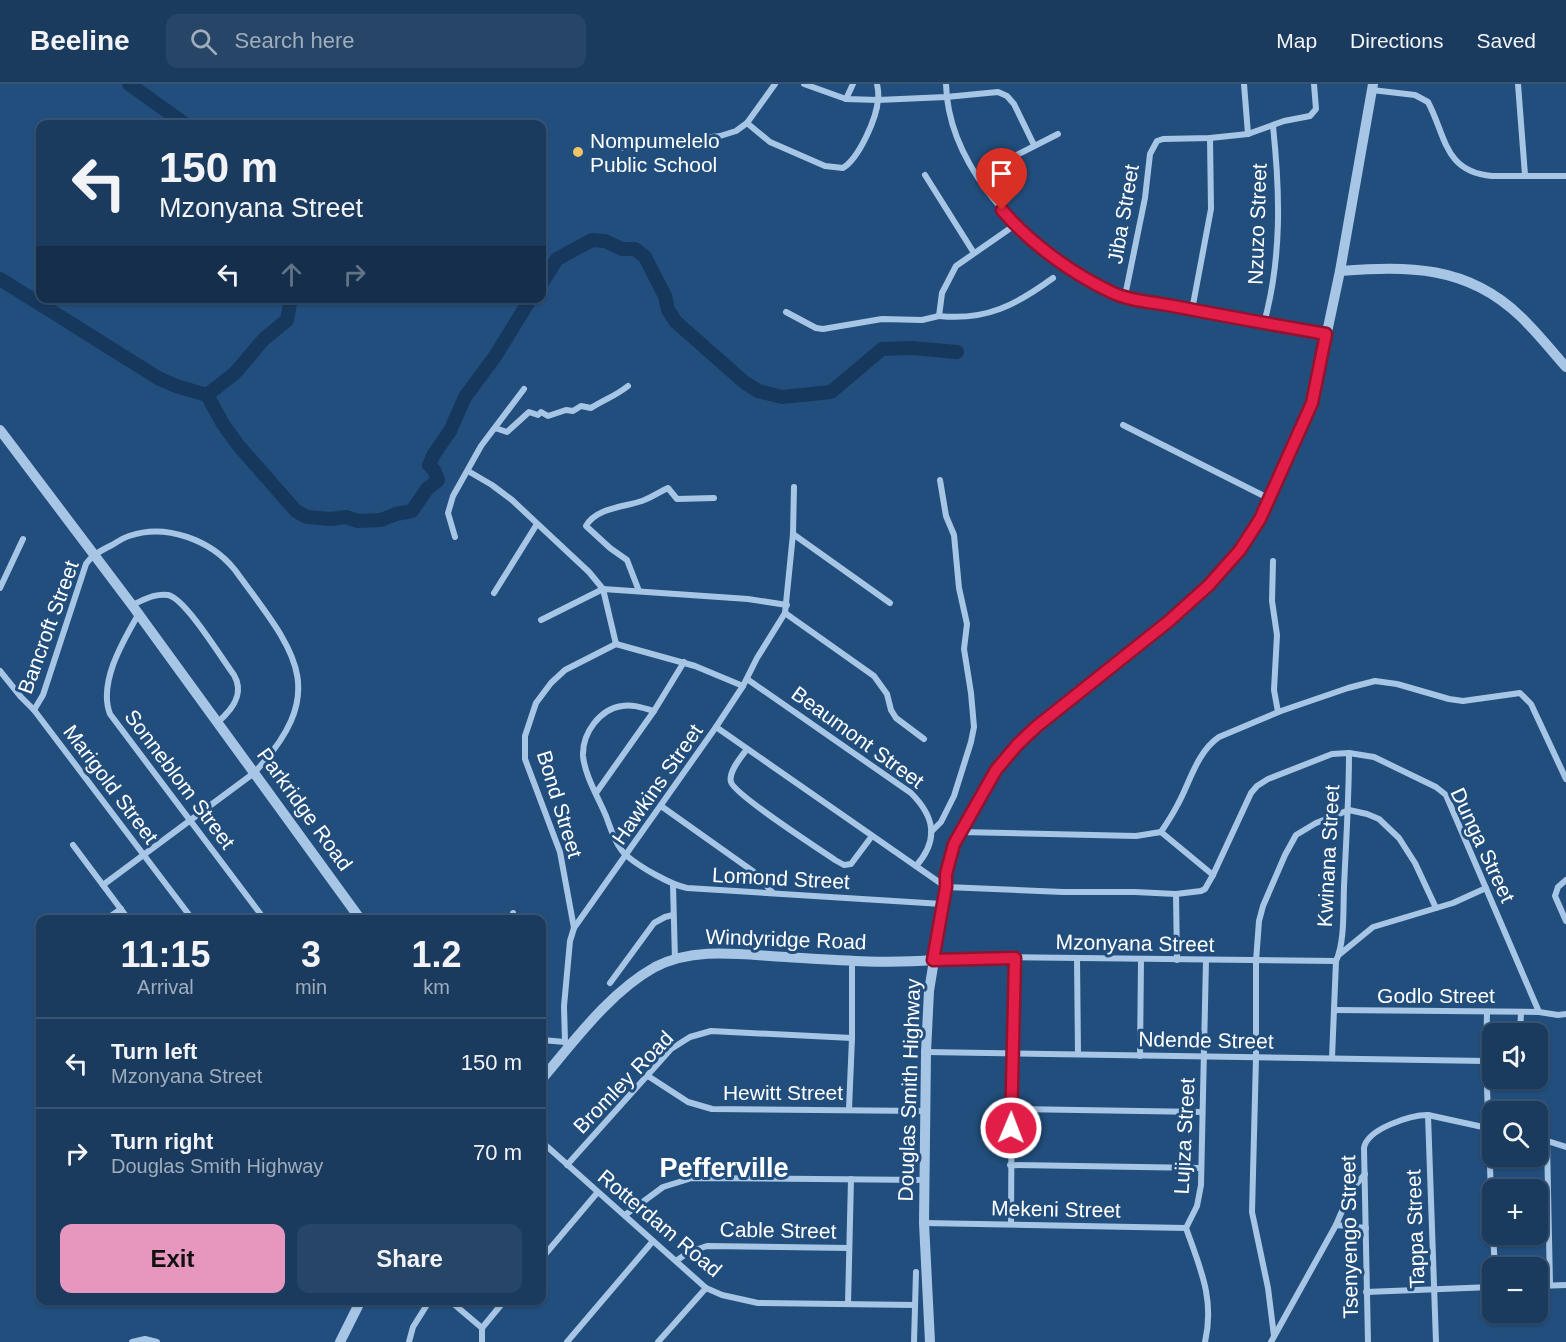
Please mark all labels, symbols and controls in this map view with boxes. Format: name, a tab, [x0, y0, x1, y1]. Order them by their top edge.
search box	[166, 14, 586, 68]
text: Beeline	[30, 25, 130, 56]
icon: search	[187, 25, 220, 58]
text: Search here	[235, 28, 354, 53]
text: Map	[1276, 29, 1317, 52]
text: Directions	[1350, 29, 1443, 52]
text: Saved	[1476, 29, 1536, 52]
place label: Nompumelelo Public School	[590, 129, 720, 176]
icon: left	[60, 144, 138, 222]
text: 150 m	[159, 144, 278, 191]
marker: Nompumelelo Public School	[571, 145, 585, 159]
pin	[976, 148, 1027, 210]
icon: arrive	[985, 157, 1018, 190]
street label: Jiba Street	[1103, 162, 1143, 265]
street label: Nzuzo Street	[1243, 163, 1271, 285]
text: Mzonyana Street	[159, 193, 363, 223]
icon: left	[212, 258, 245, 291]
icon: ahead	[275, 258, 308, 291]
icon: right	[338, 258, 371, 291]
street label: Bancroft Street	[13, 557, 83, 697]
street label: Beaumont Street	[787, 681, 929, 793]
street label: Sonneblom Street	[120, 705, 240, 853]
street label: Hawkins Street	[607, 719, 707, 848]
street label: Marigold Street	[59, 720, 163, 848]
street label: Parkridge Road	[253, 743, 357, 875]
street label: Bond Street	[533, 748, 587, 861]
street label: Kwinana Street	[1313, 784, 1343, 928]
street label: Dunga Street	[1446, 784, 1520, 906]
street label: Lomond Street	[712, 863, 851, 893]
street label: Windyridge Road	[705, 925, 867, 953]
street label: Mzonyana Street	[1055, 930, 1215, 956]
text: 11:15	[120, 934, 211, 975]
text: 3	[301, 934, 321, 975]
text: 1.2	[412, 934, 462, 975]
text: Arrival	[137, 976, 194, 998]
text: min	[295, 976, 327, 998]
text: km	[423, 976, 450, 998]
street label: Douglas Smith Highway	[894, 978, 924, 1202]
street label: Godlo Street	[1377, 984, 1495, 1007]
map controls	[1482, 1023, 1548, 1323]
button: sound	[1482, 1023, 1548, 1089]
street label: Bromley Road	[569, 1026, 677, 1138]
street label: Ndende Street	[1138, 1027, 1274, 1053]
text: Turn left	[111, 1039, 197, 1064]
icon: left	[60, 1047, 93, 1080]
text: 150 m	[461, 1050, 522, 1075]
text: Mzonyana Street	[111, 1065, 262, 1087]
street label: Lujiza Street	[1169, 1077, 1199, 1195]
street label: Hewitt Street	[723, 1081, 843, 1104]
position arrow	[979, 1096, 1043, 1160]
button: search	[1482, 1101, 1548, 1167]
text: Turn right	[111, 1129, 213, 1154]
icon: right	[60, 1137, 93, 1170]
text: 70 m	[473, 1140, 522, 1165]
district label: Pefferville	[659, 1153, 789, 1183]
text: Douglas Smith Highway	[111, 1155, 323, 1177]
street label: Tsenyengo Street	[1336, 1155, 1362, 1319]
street label: Rotterdam Road	[594, 1165, 726, 1281]
street label: Tappa Street	[1401, 1169, 1429, 1289]
button: +	[1482, 1179, 1548, 1245]
street label: Mekeni Street	[991, 1196, 1121, 1222]
street label: Cable Street	[719, 1217, 837, 1243]
button: Exit	[60, 1224, 285, 1293]
button: Share	[297, 1224, 522, 1293]
button: −	[1482, 1257, 1548, 1323]

